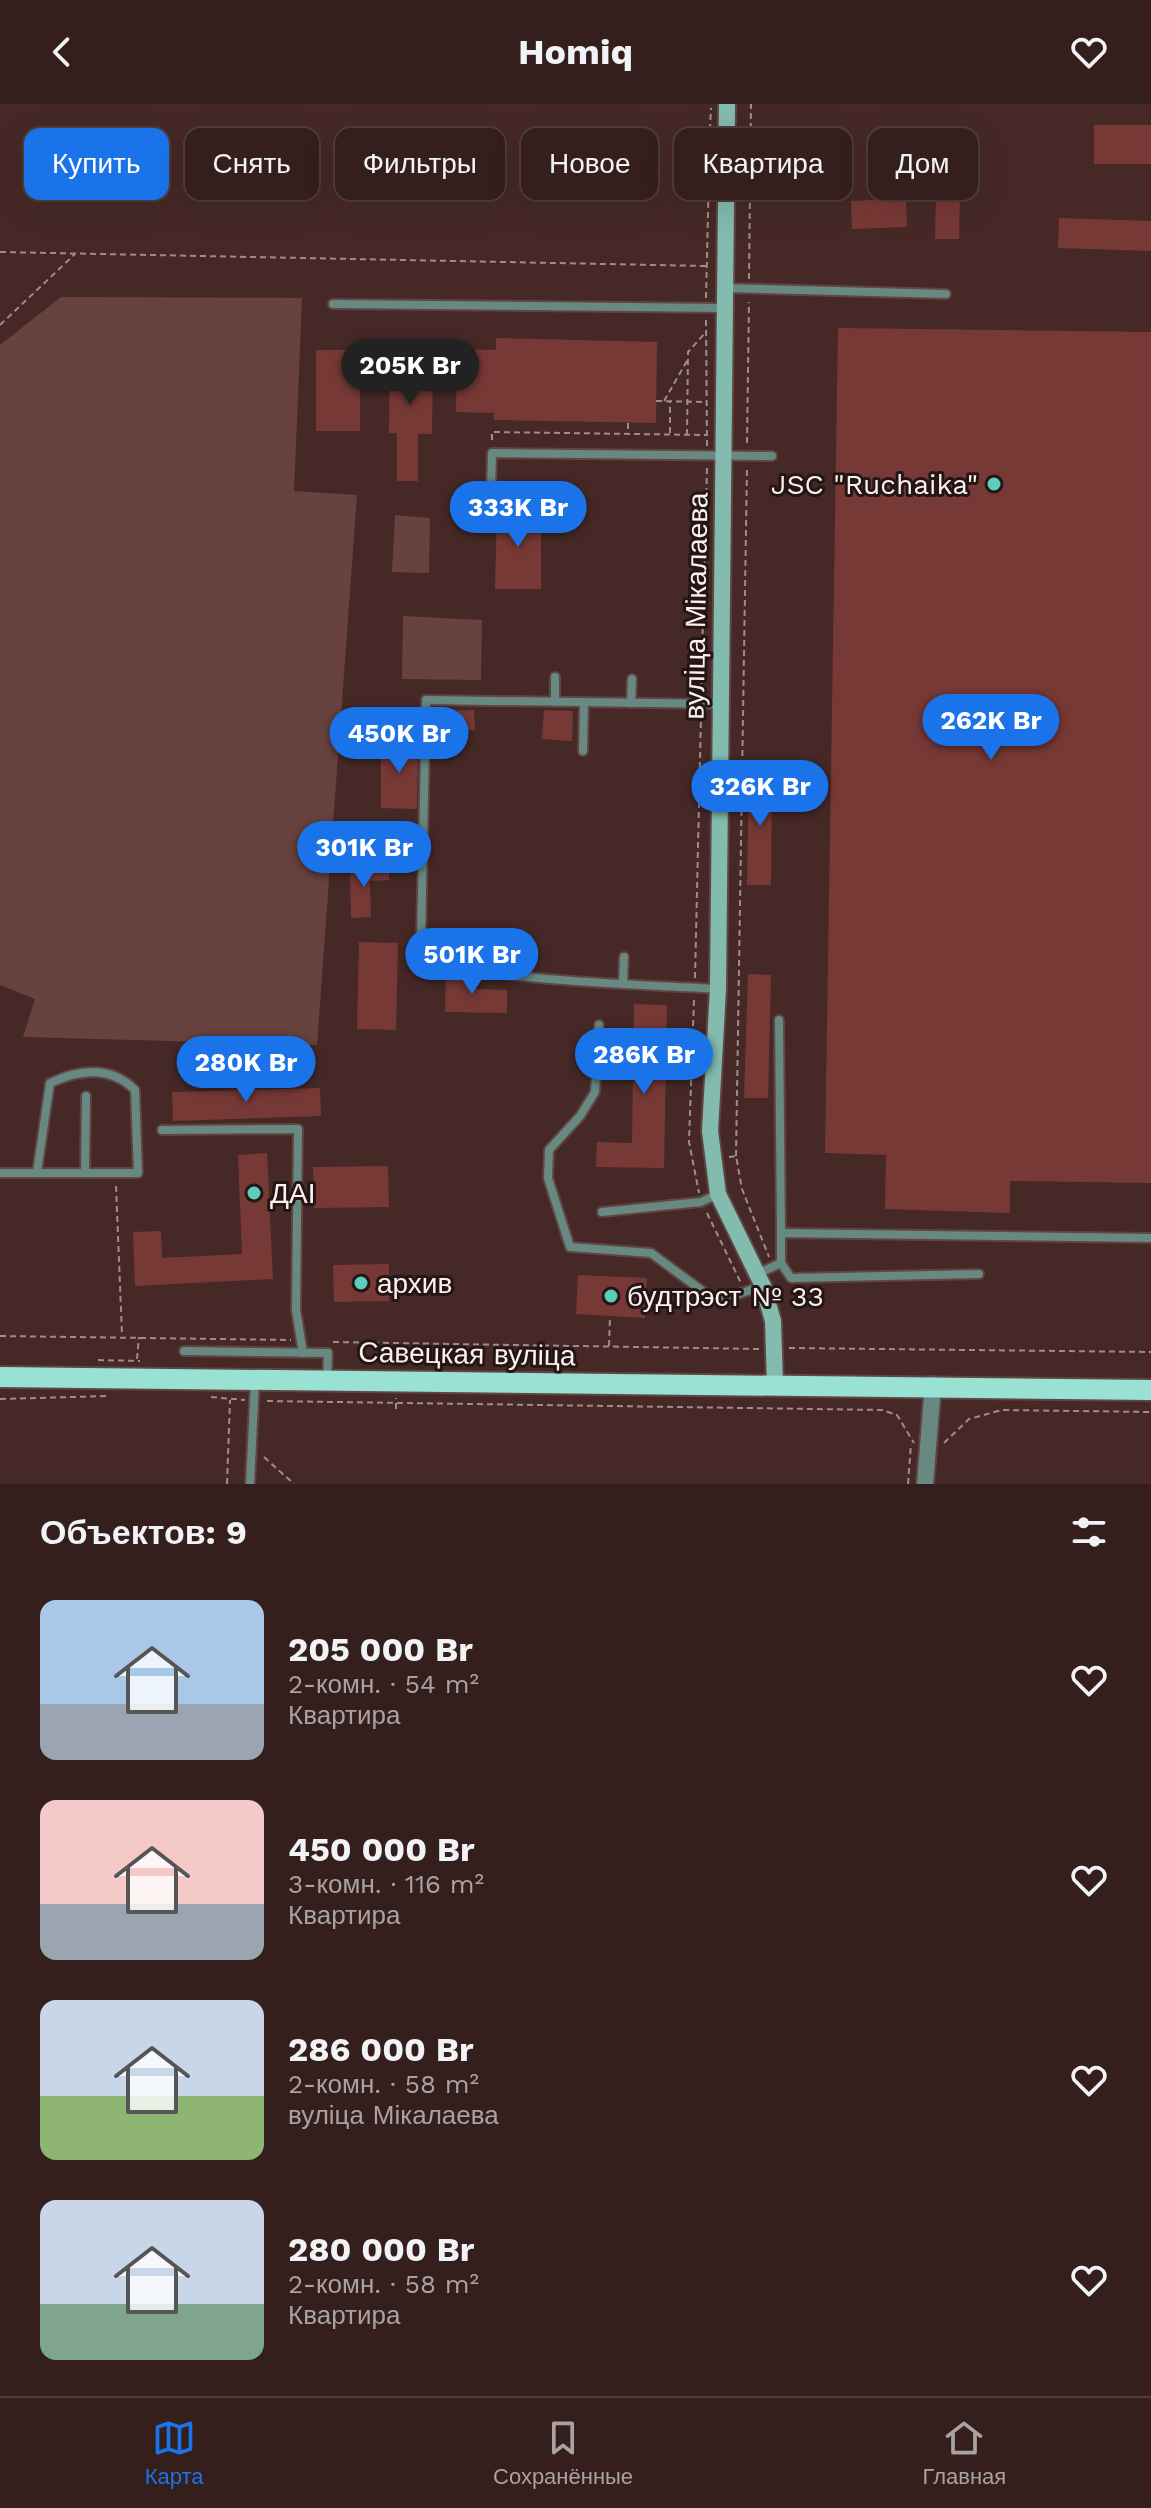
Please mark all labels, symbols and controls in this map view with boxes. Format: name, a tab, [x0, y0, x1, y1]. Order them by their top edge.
icon: back	[40, 30, 84, 74]
icon: heart	[1067, 30, 1111, 74]
text: Homiq	[518, 31, 633, 73]
chip: Купить	[24, 128, 169, 200]
chip: Снять	[185, 128, 319, 200]
chip: Фильтры	[335, 128, 505, 200]
chip: Новое	[521, 128, 658, 200]
chip: Квартира	[674, 128, 852, 200]
chip: Дом	[868, 128, 978, 200]
pin: 205K Br	[336, 339, 484, 407]
text: 205K Br	[359, 350, 461, 380]
place label: JSC "Ruchaika"	[771, 468, 978, 501]
marker: JSC "Ruchaika"	[985, 475, 1003, 493]
pin: 333K Br	[444, 481, 592, 549]
text: 333K Br	[468, 492, 568, 522]
street label: вуліца Мікалаева	[678, 492, 714, 720]
pin: 262K Br	[917, 694, 1065, 762]
text: 262K Br	[940, 705, 1042, 735]
pin: 450K Br	[325, 707, 473, 775]
text: 450K Br	[348, 718, 450, 748]
pin: 326K Br	[686, 760, 834, 828]
text: 326K Br	[709, 771, 811, 801]
pin: 301K Br	[290, 821, 438, 889]
text: 301K Br	[315, 832, 413, 862]
pin: 501K Br	[398, 928, 546, 996]
text: 501K Br	[423, 939, 521, 969]
pin: 286K Br	[570, 1028, 718, 1096]
pin: 280K Br	[172, 1036, 320, 1104]
text: 286K Br	[593, 1039, 695, 1069]
text: 280K Br	[195, 1047, 297, 1077]
place label: ДАІ	[270, 1177, 315, 1210]
marker: ДАІ	[245, 1184, 263, 1202]
place label: архив	[377, 1267, 452, 1300]
marker: архив	[352, 1274, 370, 1292]
place label: будтрэст № 33	[627, 1280, 824, 1313]
marker: будтрэст № 33	[602, 1287, 620, 1305]
street label: Савецкая вуліца	[358, 1336, 576, 1372]
icon: filters	[1067, 1510, 1111, 1554]
text: Объектов: 9	[40, 1512, 247, 1552]
text: 205 000 Br	[288, 1629, 473, 1669]
icon: home	[104, 1632, 200, 1728]
icon: heart	[1067, 1658, 1111, 1702]
text: 2-комн. · 54 m²	[288, 1669, 479, 1699]
text: Квартира	[288, 1700, 400, 1730]
text: 450 000 Br	[288, 1829, 475, 1869]
icon: home	[104, 1832, 200, 1928]
icon: heart	[1067, 1858, 1111, 1902]
text: 3-комн. · 116 m²	[288, 1869, 484, 1899]
text: Квартира	[288, 1900, 400, 1930]
text: 286 000 Br	[288, 2029, 474, 2069]
icon: home	[104, 2032, 200, 2128]
icon: heart	[1067, 2058, 1111, 2102]
text: 2-комн. · 58 m²	[288, 2069, 479, 2099]
text: вуліца Мікалаева	[288, 2100, 499, 2130]
text: 280 000 Br	[288, 2229, 475, 2269]
icon: home	[104, 2232, 200, 2328]
icon: heart	[1067, 2258, 1111, 2302]
text: 2-комн. · 58 m²	[288, 2269, 479, 2299]
text: Квартира	[288, 2300, 400, 2330]
tab: Карта	[145, 2416, 204, 2490]
tab: Сохранённые	[493, 2416, 633, 2490]
tab: Главная	[923, 2416, 1006, 2490]

